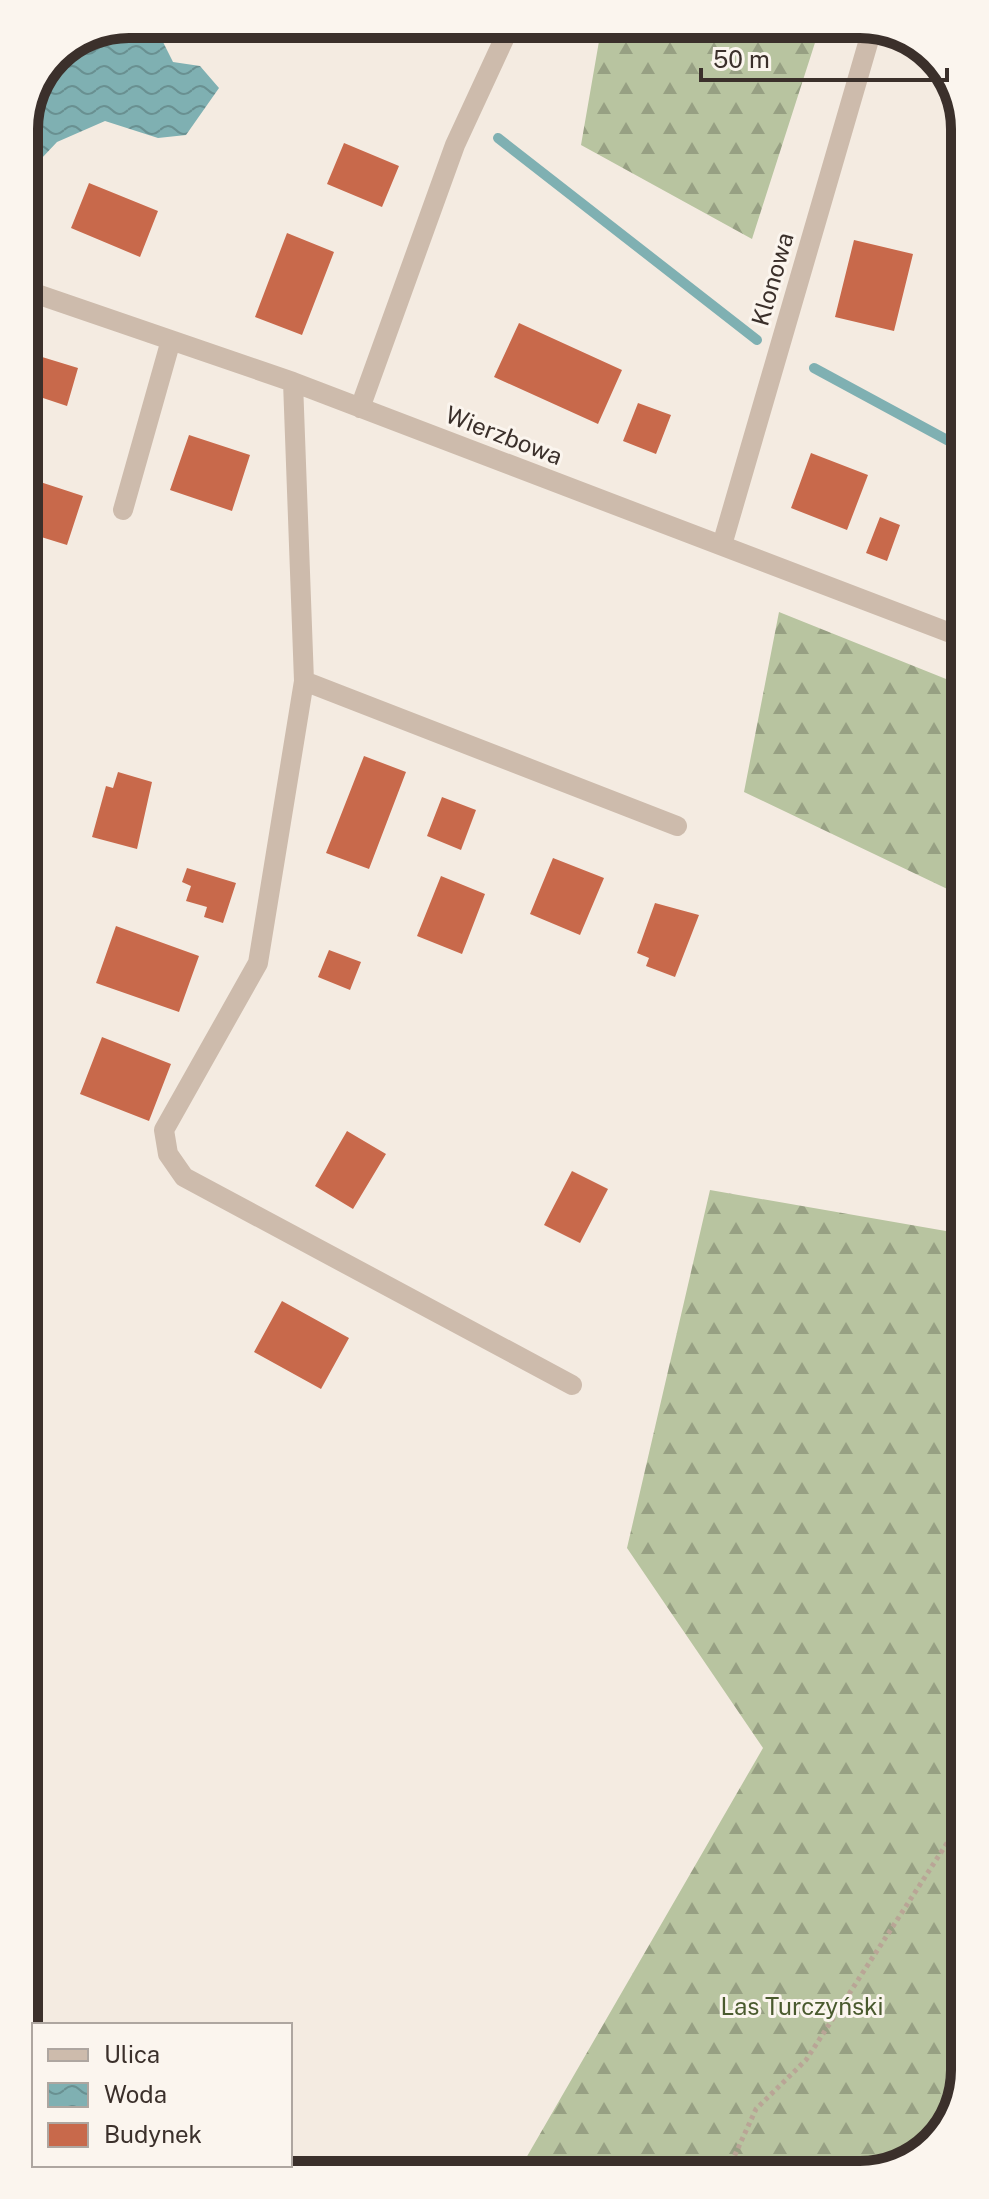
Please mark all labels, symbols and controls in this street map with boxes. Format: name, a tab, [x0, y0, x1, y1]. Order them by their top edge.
scale bar	[701, 32, 947, 82]
text: 50 m	[713, 45, 770, 73]
street label: Klonowa	[745, 229, 799, 329]
street label: Wierzbowa	[442, 400, 566, 470]
park label: Las Turczyński	[721, 1992, 883, 2020]
legend	[32, 2023, 292, 2167]
text: Ulica	[104, 2040, 160, 2068]
text: Woda	[104, 2080, 167, 2108]
text: Budynek	[104, 2120, 202, 2148]

